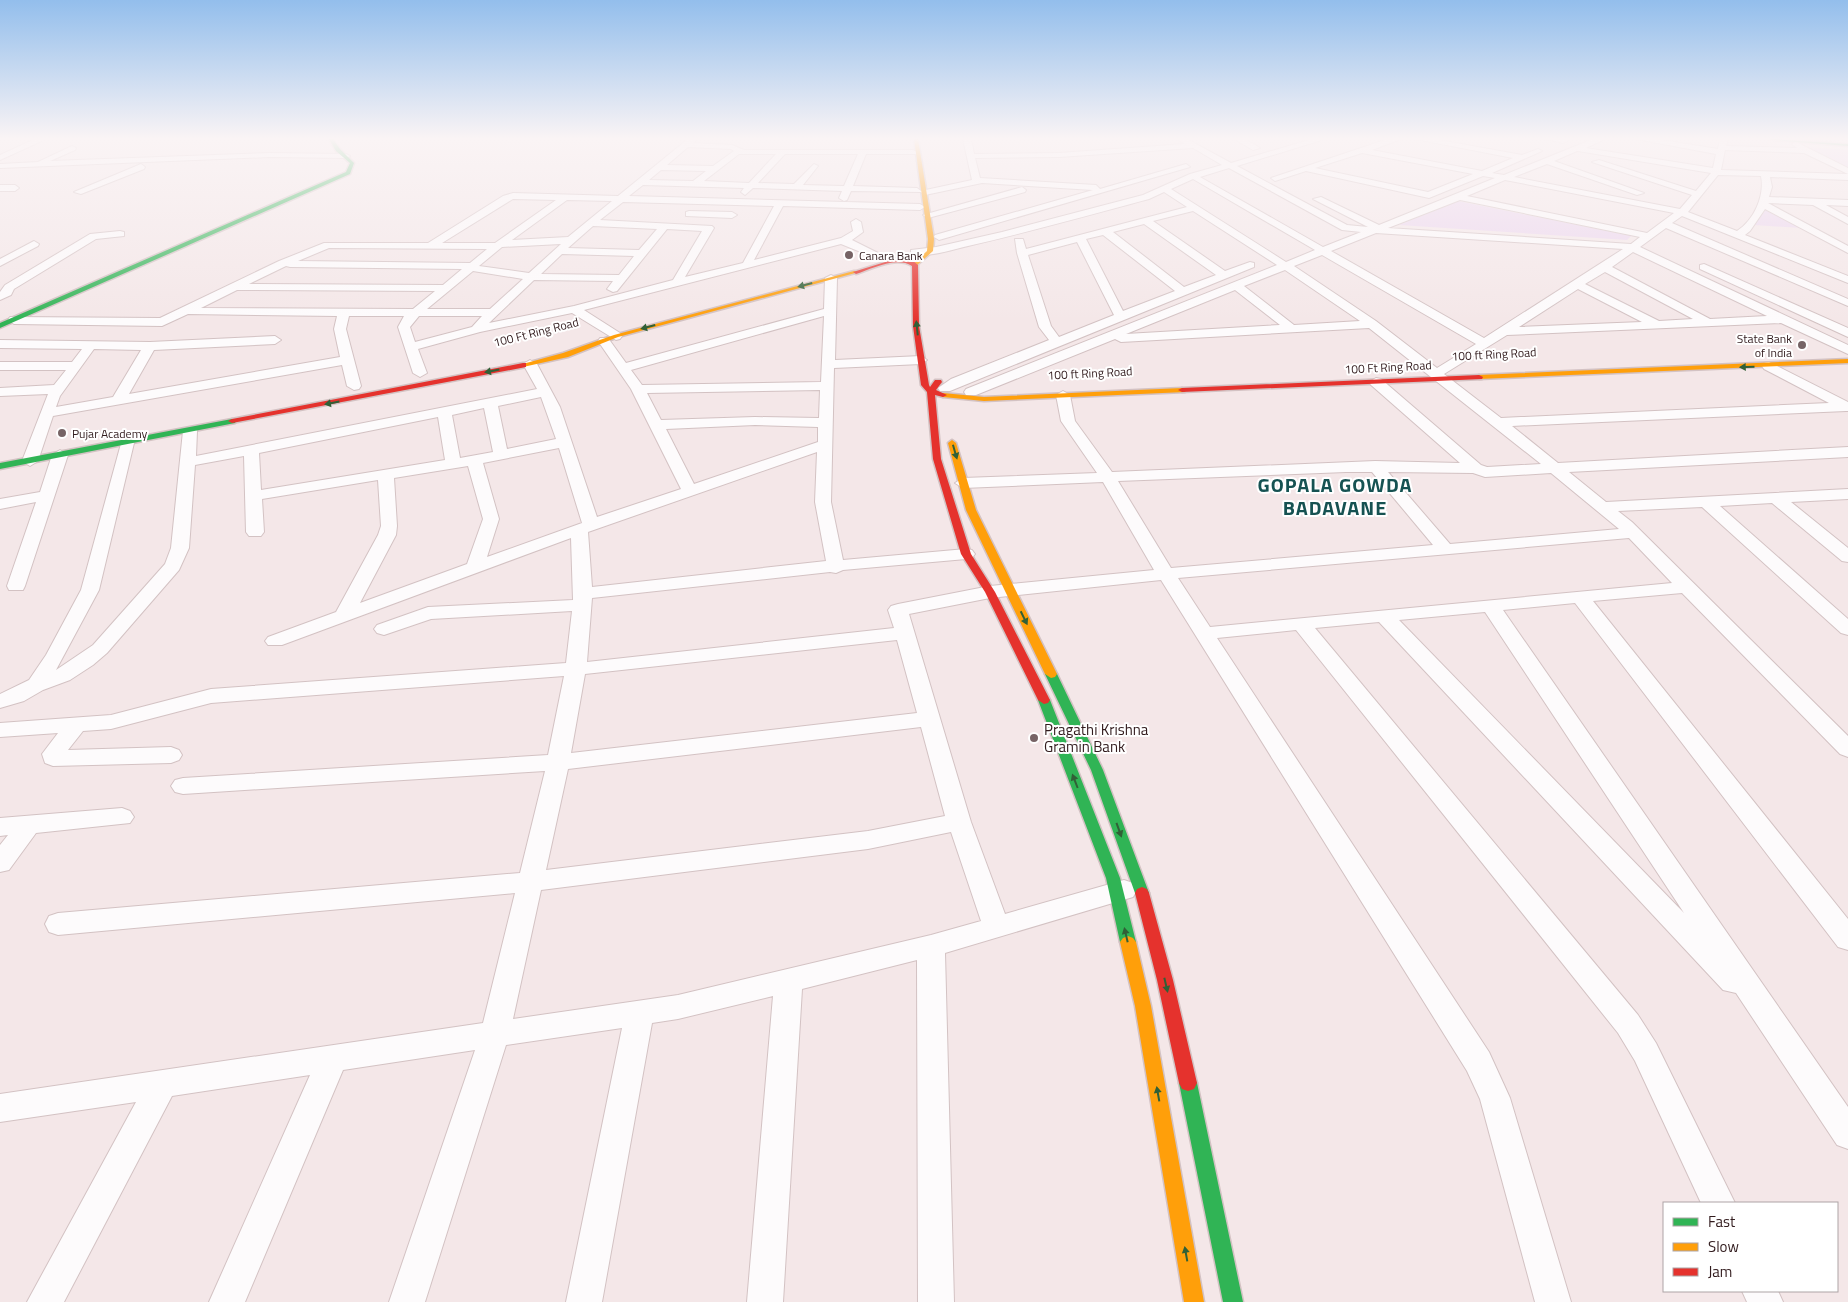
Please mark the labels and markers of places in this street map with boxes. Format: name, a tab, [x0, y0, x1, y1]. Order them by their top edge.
place label: Canara Bank	[859, 246, 923, 265]
marker: Canara Bank	[843, 249, 855, 261]
place label: State Bank of India	[1737, 329, 1792, 362]
marker: State Bank of India	[1796, 339, 1808, 351]
place label: Pujar Academy	[72, 424, 148, 443]
marker: Pujar Academy	[56, 427, 68, 439]
place label: Pragathi Krishna Gramin Bank	[1044, 718, 1149, 758]
marker: Pragathi Krishna Gramin Bank	[1028, 732, 1040, 744]

